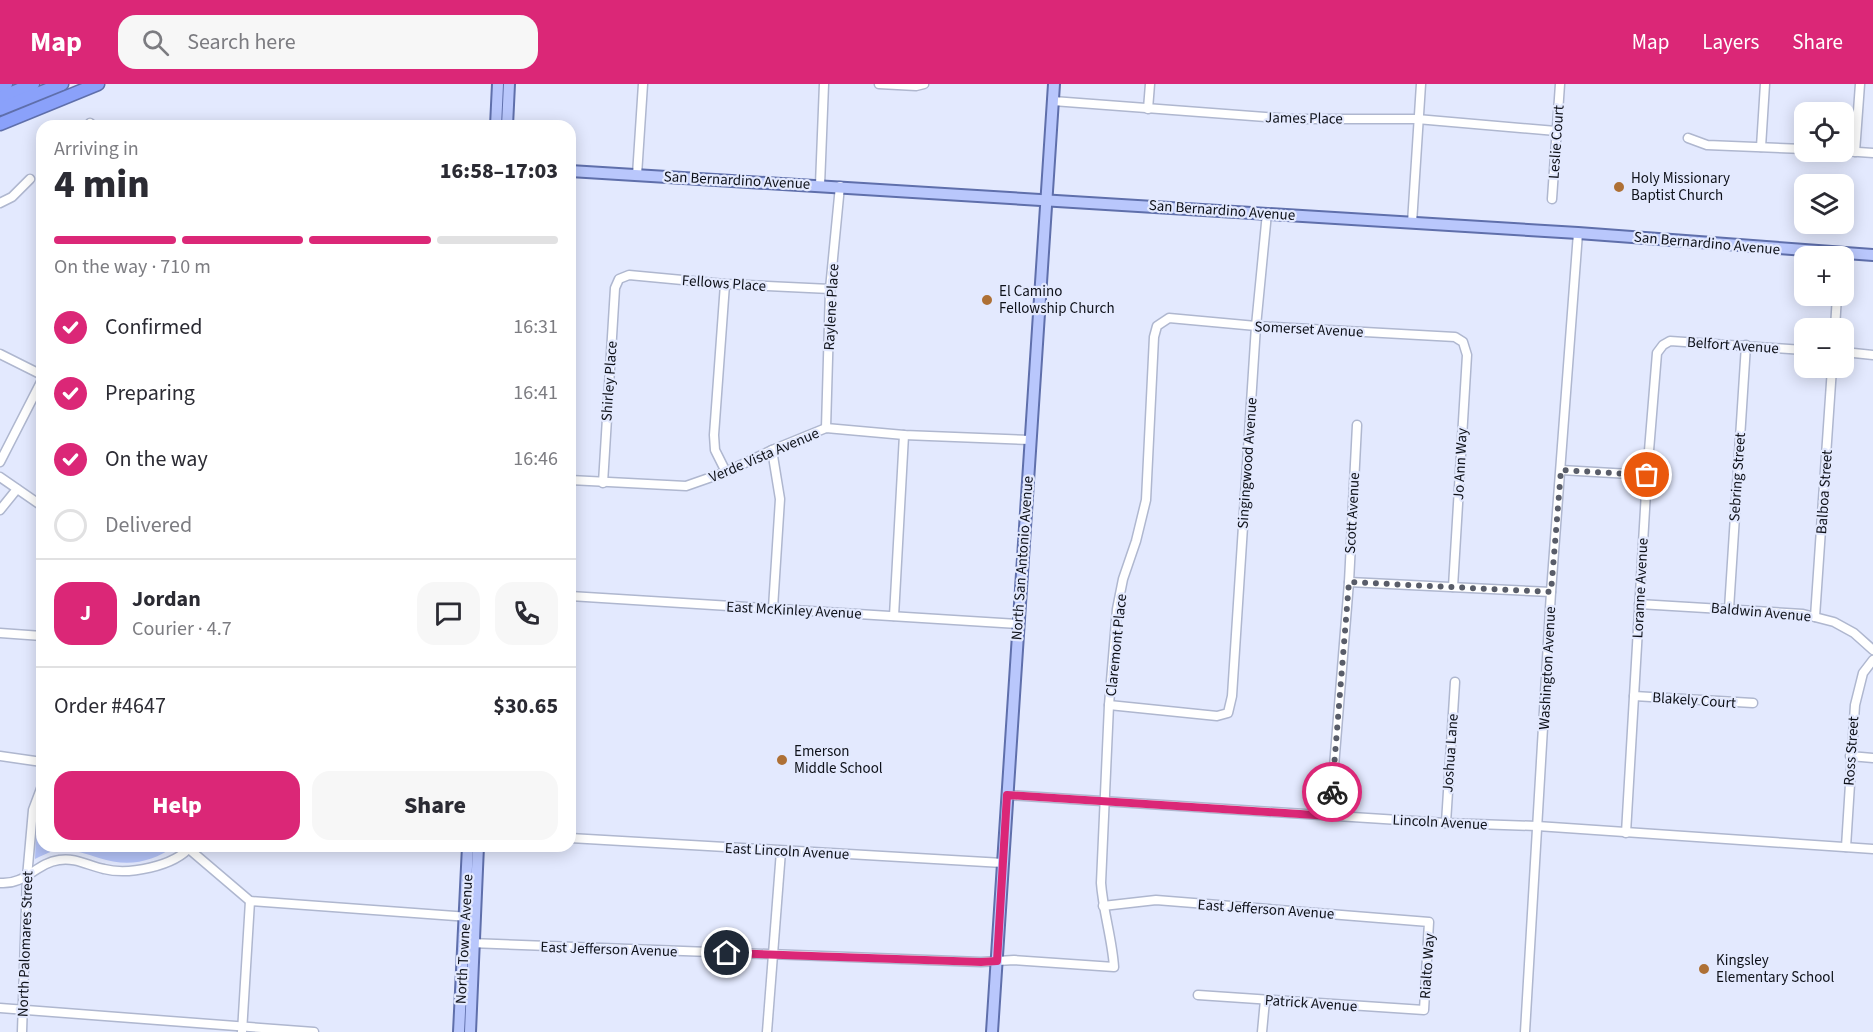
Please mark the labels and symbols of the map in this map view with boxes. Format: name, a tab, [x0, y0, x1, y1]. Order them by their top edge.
street label: Leslie Court	[1543, 104, 1570, 180]
street label: James Place	[1265, 107, 1343, 130]
street label: San Bernardino Avenue	[663, 166, 811, 195]
place label: Holy Missionary Baptist Church	[1631, 168, 1730, 206]
marker: Holy Missionary Baptist Church	[1612, 180, 1626, 194]
street label: San Bernardino Avenue	[1148, 195, 1296, 226]
street label: San Bernardino Avenue	[1633, 227, 1781, 260]
street label: Raylene Place	[819, 263, 844, 351]
street label: Fellows Place	[681, 270, 767, 297]
place label: El Camino Fellowship Church	[999, 281, 1115, 319]
marker: El Camino Fellowship Church	[980, 293, 994, 307]
street label: Somerset Avenue	[1254, 316, 1364, 343]
street label: Belfort Avenue	[1686, 332, 1780, 359]
street label: Shirley Place	[596, 340, 623, 422]
street label: Singingwood Avenue	[1232, 397, 1263, 529]
street label: Verde Vista Avenue	[706, 423, 822, 488]
street label: Jo Ann Way	[1448, 428, 1473, 501]
street label: Sebring Street	[1724, 432, 1751, 522]
pin	[1621, 449, 1672, 500]
street label: Balboa Street	[1811, 449, 1838, 535]
street label: Scott Avenue	[1340, 472, 1365, 554]
street label: North San Antonio Avenue	[1006, 475, 1039, 641]
street label: Loranne Avenue	[1627, 537, 1654, 639]
street label: Claremont Place	[1101, 593, 1132, 697]
street label: East McKinley Avenue	[726, 596, 862, 625]
street label: Baldwin Avenue	[1710, 598, 1812, 627]
street label: Washington Avenue	[1534, 606, 1561, 730]
street label: Blakely Court	[1651, 687, 1736, 714]
street label: Joshua Lane	[1437, 713, 1464, 793]
street label: Ross Street	[1839, 716, 1864, 787]
place label: Emerson Middle School	[794, 741, 883, 779]
marker: Emerson Middle School	[775, 753, 789, 767]
courier	[1302, 762, 1362, 822]
street label: Lincoln Avenue	[1392, 810, 1488, 835]
street label: East Lincoln Avenue	[724, 838, 850, 865]
street label: North Palomares Street	[12, 871, 39, 1017]
street label: North Towne Avenue	[451, 874, 478, 1005]
street label: East Jefferson Avenue	[1197, 894, 1335, 925]
pin	[701, 927, 752, 978]
street label: Rialto Way	[1415, 933, 1440, 1000]
street label: East Jefferson Avenue	[540, 937, 678, 962]
place label: Kingsley Elementary School	[1716, 950, 1834, 988]
marker: Kingsley Elementary School	[1697, 962, 1711, 976]
street label: Patrick Avenue	[1264, 990, 1358, 1017]

